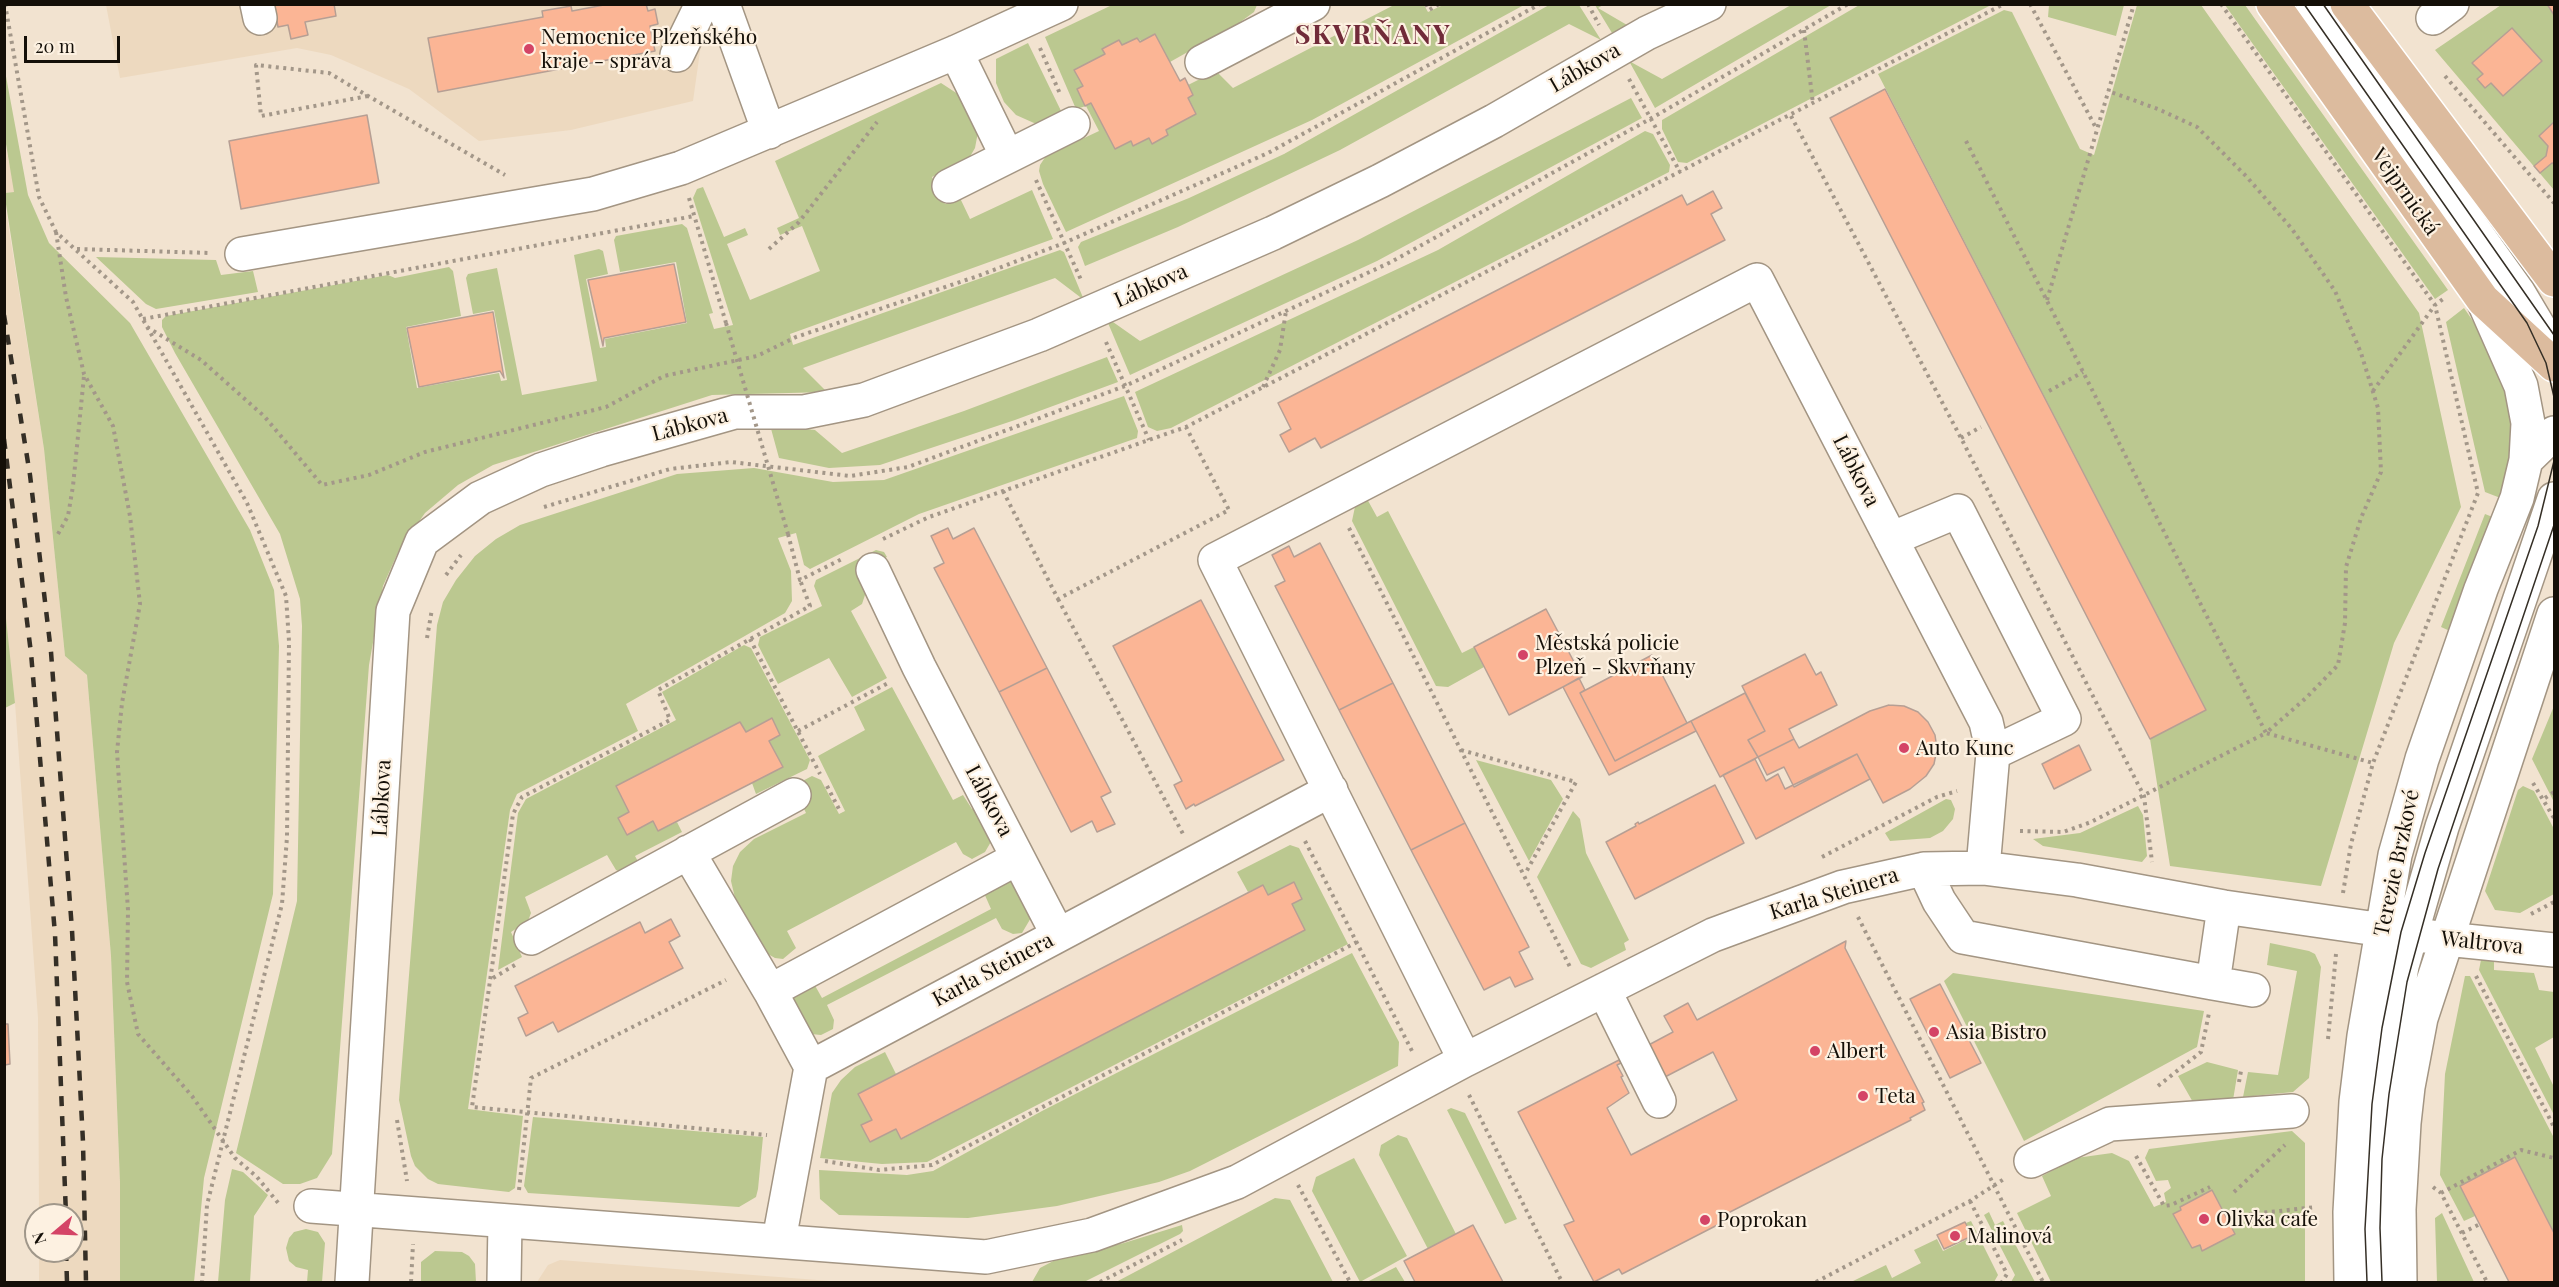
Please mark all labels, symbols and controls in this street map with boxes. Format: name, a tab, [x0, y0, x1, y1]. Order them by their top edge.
district label: SKVRŇANY	[1295, 20, 1451, 52]
scale bar	[27, 24, 123, 62]
place label: Nemocnice Plzeňského kraje - správa	[541, 24, 757, 74]
text: 20 m	[35, 34, 75, 58]
street label: Lábkova	[1545, 38, 1625, 98]
marker: Nemocnice Plzeňského kraje - správa	[522, 42, 536, 56]
street label: Vejprnická	[2366, 144, 2444, 240]
street label: Lábkova	[1111, 259, 1191, 313]
street label: Lábkova	[649, 403, 731, 447]
street label: Lábkova	[1827, 431, 1885, 511]
place label: Městská policie Plzeň - Skvrňany	[1535, 630, 1696, 680]
marker: Městská policie Plzeň - Skvrňany	[1516, 648, 1530, 662]
place label: Auto Kunc	[1916, 735, 2014, 761]
marker: Auto Kunc	[1897, 741, 1911, 755]
street label: Lábkova	[367, 759, 397, 837]
street label: Lábkova	[960, 761, 1018, 841]
street label: Terezie Brzkové	[2369, 787, 2425, 939]
street label: Karla Steinera	[1767, 862, 1901, 926]
street label: Waltrova	[2440, 926, 2524, 960]
street label: Karla Steinera	[928, 928, 1058, 1012]
place label: Asia Bistro	[1946, 1019, 2047, 1045]
marker: Asia Bistro	[1927, 1025, 1941, 1039]
place label: Albert	[1827, 1038, 1885, 1064]
marker: Albert	[1808, 1044, 1822, 1058]
place label: Teta	[1875, 1083, 1916, 1109]
marker: Teta	[1856, 1089, 1870, 1103]
north arrow	[24, 1203, 84, 1263]
place label: Olivka cafe	[2216, 1206, 2318, 1232]
place label: Poprokan	[1717, 1207, 1807, 1233]
marker: Olivka cafe	[2197, 1212, 2211, 1226]
marker: Poprokan	[1698, 1213, 1712, 1227]
place label: Malinová	[1967, 1223, 2052, 1249]
text: N	[27, 1229, 50, 1247]
marker: Malinová	[1948, 1229, 1962, 1243]

